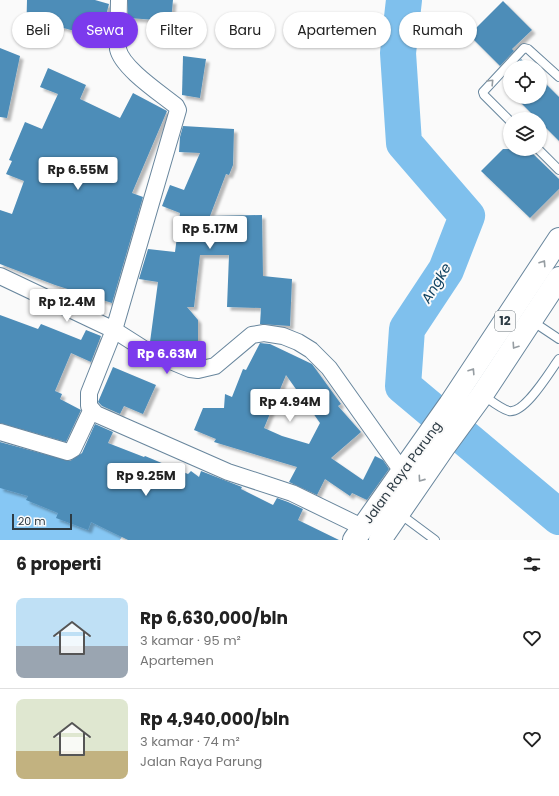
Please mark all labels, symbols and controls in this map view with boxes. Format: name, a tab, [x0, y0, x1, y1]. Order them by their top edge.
chip: Beli	[12, 12, 64, 48]
chip: Sewa	[72, 12, 138, 48]
chip: Filter	[146, 12, 207, 48]
chip: Baru	[215, 12, 275, 48]
chip: Apartemen	[283, 12, 391, 48]
chip: Rumah	[399, 12, 477, 48]
map controls	[503, 60, 547, 156]
button: locate	[503, 60, 547, 104]
one-way arrow	[486, 79, 494, 87]
button: layers	[503, 112, 547, 156]
pin: Rp 6.55M	[37, 157, 119, 191]
text: Rp 6.55M	[48, 160, 108, 179]
pin: Rp 5.17M	[169, 216, 251, 250]
text: Rp 5.17M	[182, 219, 238, 238]
water label: Angke	[416, 259, 456, 308]
one-way arrow	[538, 260, 546, 267]
pin: Rp 12.4M	[26, 289, 108, 323]
text: Rp 12.4M	[39, 292, 95, 311]
road number: 12	[495, 311, 515, 331]
pin: Rp 6.63M	[126, 341, 208, 375]
one-way arrow	[512, 342, 520, 349]
text: Rp 6.63M	[137, 344, 197, 363]
one-way arrow	[467, 369, 474, 376]
pin: Rp 4.94M	[249, 389, 331, 423]
text: Rp 4.94M	[259, 392, 321, 411]
street label: Jalan Raya Parung	[359, 417, 446, 527]
pin: Rp 9.25M	[105, 463, 187, 497]
text: Rp 9.25M	[116, 466, 176, 485]
one-way arrow	[418, 475, 426, 482]
scale bar	[12, 512, 72, 531]
text: 20 m	[18, 513, 46, 529]
text: 6 properti	[16, 552, 101, 576]
icon: filters	[521, 553, 543, 575]
text: Rp 6,630,000/bln	[140, 606, 288, 630]
icon: home	[48, 614, 96, 662]
icon: heart	[521, 627, 543, 649]
text: 3 kamar · 95 m²	[140, 631, 241, 650]
text: Apartemen	[140, 651, 214, 670]
text: Rp 4,940,000/bln	[140, 707, 290, 731]
icon: home	[48, 715, 96, 763]
icon: heart	[521, 728, 543, 750]
text: 3 kamar · 74 m²	[140, 732, 240, 751]
text: Jalan Raya Parung	[140, 752, 262, 771]

